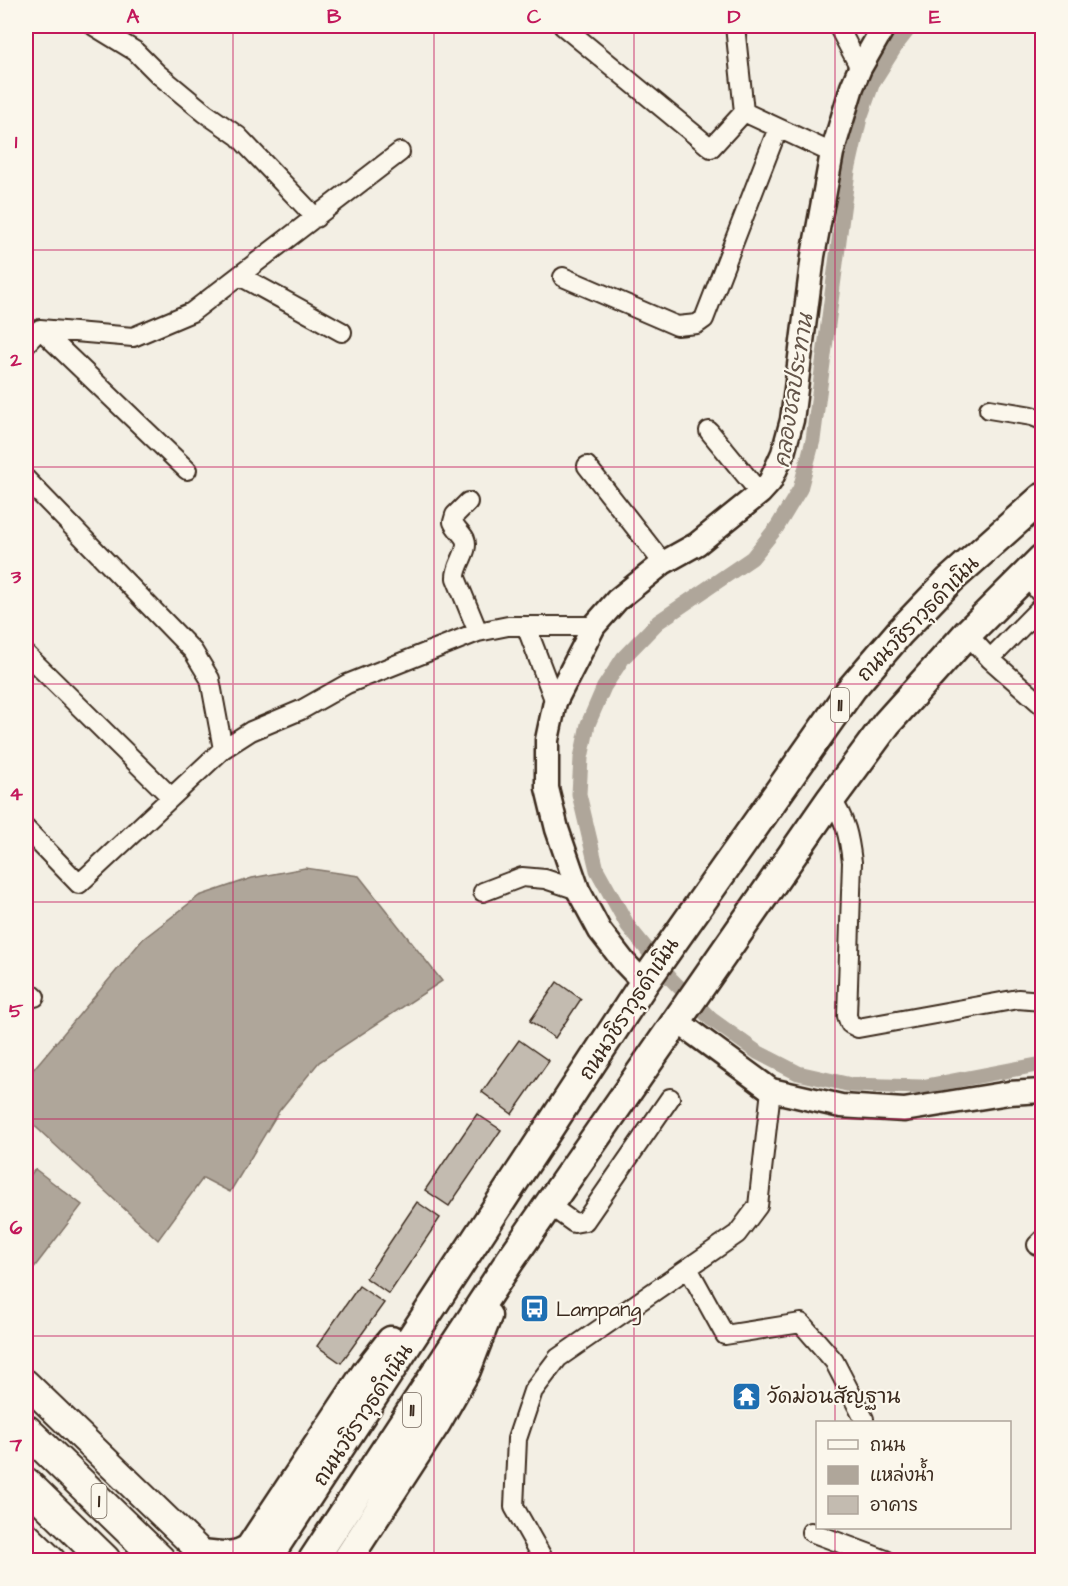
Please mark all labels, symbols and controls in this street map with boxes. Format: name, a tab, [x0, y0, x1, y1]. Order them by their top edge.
text: A	[127, 3, 140, 31]
text: B	[327, 3, 342, 31]
text: C	[527, 3, 542, 31]
text: D	[728, 3, 741, 31]
text: E	[929, 3, 941, 31]
text: 1	[15, 128, 18, 156]
water label: คลองชลประทาน	[767, 309, 822, 470]
text: 2	[9, 346, 22, 374]
street label: ถนนวชิราวุธดำเนิน	[850, 550, 986, 689]
text: 3	[10, 563, 22, 591]
road number: 11	[831, 688, 849, 722]
text: 4	[9, 780, 23, 808]
street label: ถนนวชิราวุธดำเนิน	[572, 932, 687, 1086]
text: 5	[9, 997, 24, 1025]
text: 6	[10, 1214, 23, 1242]
bus stop icon: Lampang	[519, 1293, 551, 1325]
place label: Lampang	[556, 1295, 641, 1326]
street label: ถนนวชิราวุธดำเนิน	[306, 1338, 421, 1492]
temple icon: วัดม่อนสัญฐาน	[730, 1380, 762, 1412]
place label: วัดม่อนสัญฐาน	[767, 1382, 900, 1411]
road number: 11	[403, 1393, 421, 1427]
legend	[816, 1421, 1011, 1529]
text: 7	[9, 1431, 23, 1459]
text: ถนน	[870, 1433, 905, 1458]
text: แหล่งน้ำ	[870, 1458, 934, 1488]
road number: 1	[92, 1484, 106, 1518]
text: อาคาร	[870, 1493, 918, 1518]

